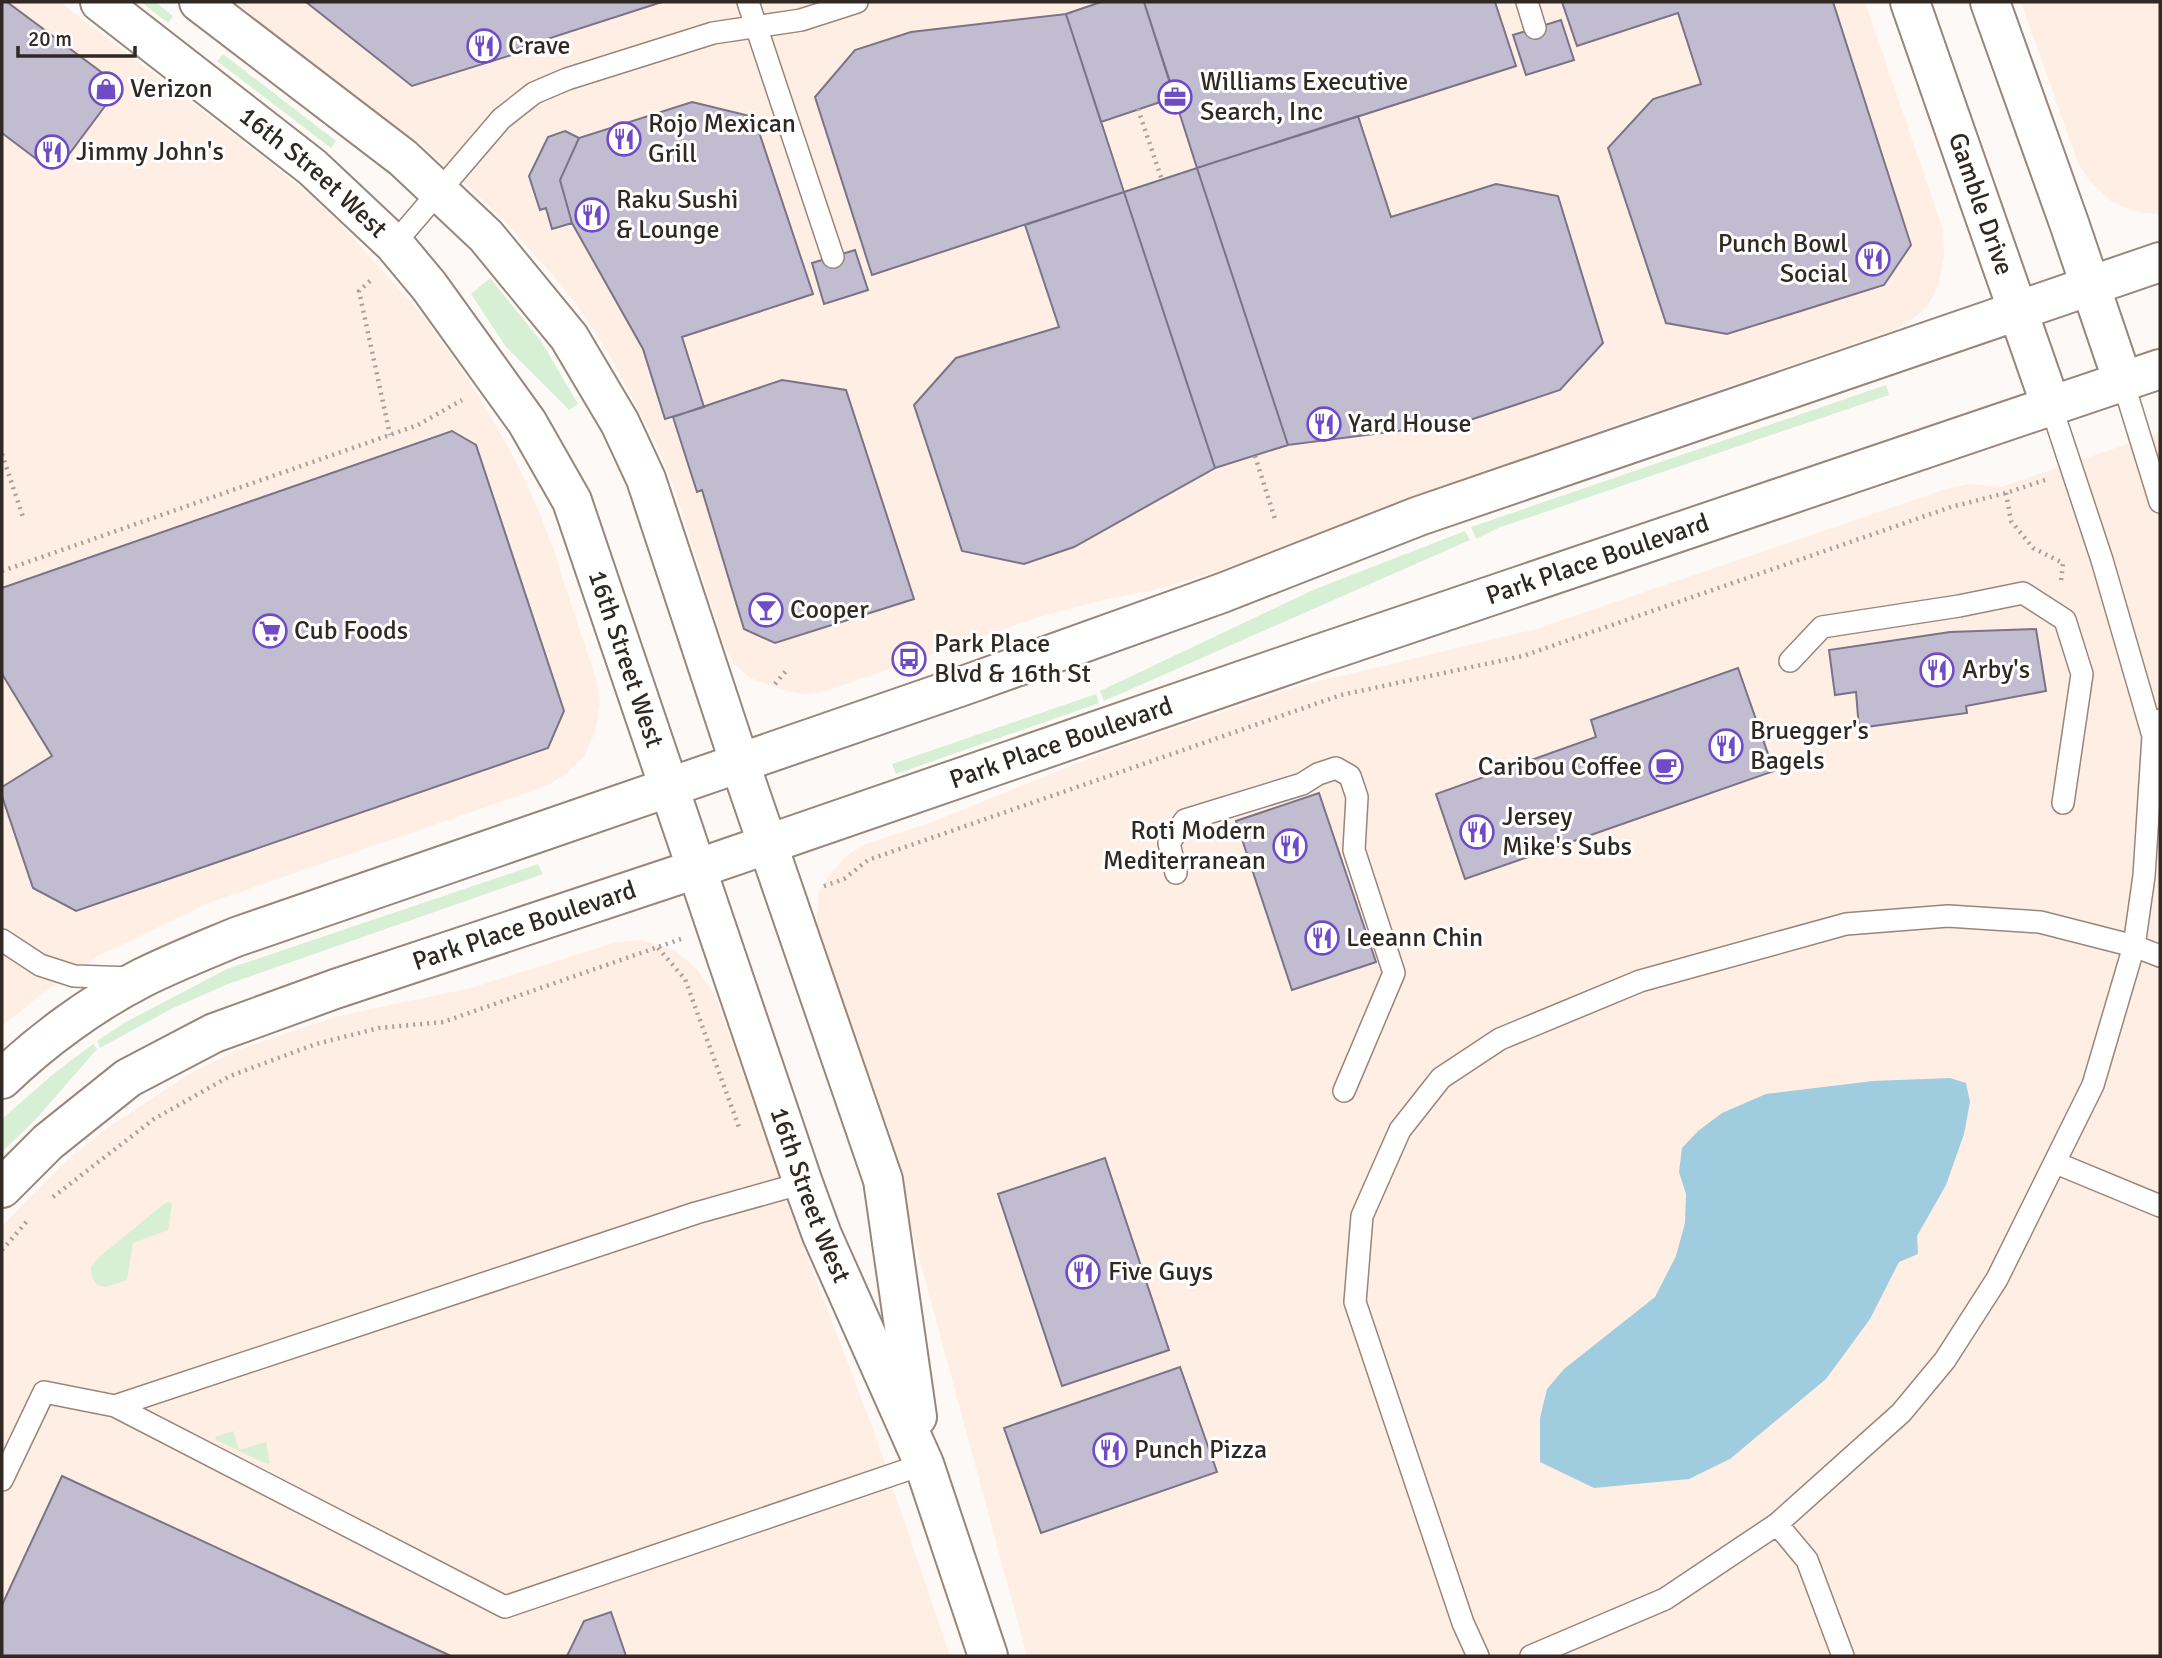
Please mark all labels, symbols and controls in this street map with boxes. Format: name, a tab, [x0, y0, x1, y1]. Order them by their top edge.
scale bar	[18, 14, 135, 58]
text: 20 m	[28, 26, 72, 52]
restaurant icon: Crave	[465, 27, 503, 65]
place label: Crave	[508, 30, 570, 62]
place label: Williams Executive Search, Inc	[1200, 66, 1408, 128]
shop icon: Verizon	[87, 70, 125, 108]
place label: Verizon	[130, 73, 213, 105]
office icon: Williams Executive Search, Inc	[1156, 78, 1194, 116]
street label: 16th Street West	[233, 100, 394, 245]
place label: Rojo Mexican Grill	[648, 108, 796, 170]
restaurant icon: Rojo Mexican Grill	[605, 120, 643, 158]
street label: Gamble Drive	[1941, 129, 2020, 280]
restaurant icon: Jimmy John's	[33, 133, 71, 171]
place label: Jimmy John's	[76, 136, 224, 168]
place label: Raku Sushi & Lounge	[616, 184, 738, 246]
restaurant icon: Raku Sushi & Lounge	[573, 196, 611, 234]
place label: Punch Bowl Social	[1718, 228, 1848, 290]
restaurant icon: Punch Bowl Social	[1854, 240, 1892, 278]
restaurant icon: Yard House	[1305, 405, 1343, 443]
place label: Yard House	[1348, 408, 1472, 440]
street label: Park Place Boulevard	[1482, 507, 1713, 612]
street label: 16th Street West	[581, 566, 670, 752]
bar icon: Cooper	[747, 591, 785, 629]
place label: Cooper	[790, 594, 869, 626]
supermarket icon: Cub Foods	[251, 612, 289, 650]
place label: Cub Foods	[294, 615, 408, 647]
place label: Park Place Blvd & 16th St	[934, 628, 1091, 690]
bus stop icon: Park Place Blvd & 16th St	[890, 640, 928, 678]
restaurant icon: Arby's	[1918, 651, 1956, 689]
place label: Arby's	[1962, 654, 2030, 686]
street label: Park Place Boulevard	[945, 690, 1177, 796]
place label: Bruegger's Bagels	[1750, 715, 1869, 777]
restaurant icon: Bruegger's Bagels	[1707, 727, 1745, 765]
cafe icon: Caribou Coffee	[1647, 748, 1685, 786]
place label: Caribou Coffee	[1478, 751, 1642, 783]
place label: Jersey Mike's Subs	[1502, 801, 1632, 863]
restaurant icon: Jersey Mike's Subs	[1458, 813, 1496, 851]
place label: Roti Modern Mediterranean	[1103, 815, 1266, 877]
restaurant icon: Roti Modern Mediterranean	[1271, 827, 1309, 865]
street label: Park Place Boulevard	[409, 874, 640, 978]
restaurant icon: Leeann Chin	[1303, 919, 1341, 957]
place label: Leeann Chin	[1346, 922, 1483, 954]
street label: 16th Street West	[762, 1103, 857, 1288]
restaurant icon: Five Guys	[1064, 1253, 1102, 1291]
place label: Five Guys	[1108, 1256, 1213, 1288]
restaurant icon: Punch Pizza	[1091, 1431, 1129, 1469]
place label: Punch Pizza	[1134, 1434, 1267, 1466]

